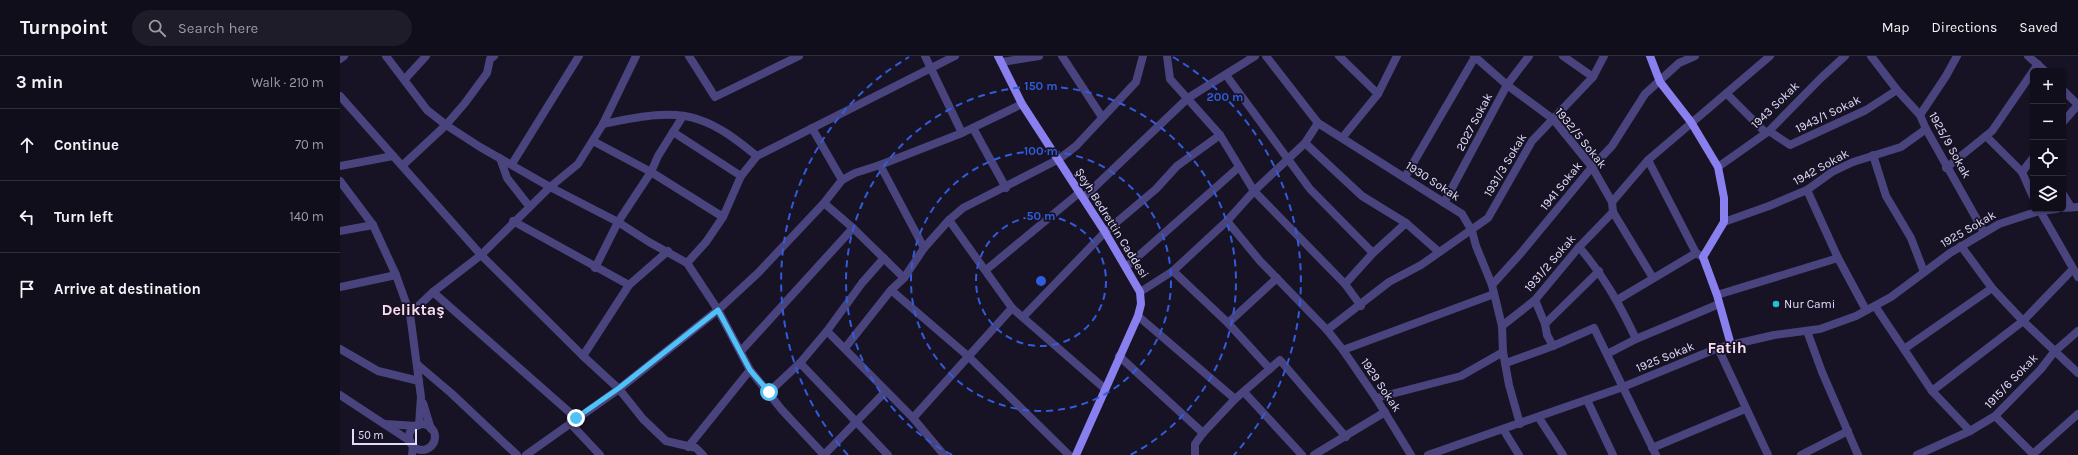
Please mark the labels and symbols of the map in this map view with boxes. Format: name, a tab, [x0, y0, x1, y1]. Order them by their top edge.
street label: 1943 Sokak	[1748, 78, 1802, 131]
text: 150 m	[1024, 79, 1058, 93]
text: 200 m	[1207, 90, 1243, 104]
street label: 2027 Sokak	[1453, 90, 1495, 153]
street label: 1943/1 Sokak	[1793, 92, 1863, 136]
street label: 1932/5 Sokak	[1552, 105, 1610, 171]
street label: 1925/9 Sokak	[1926, 109, 1974, 181]
street label: 1931/3 Sokak	[1481, 131, 1529, 199]
text: 100 m	[1024, 144, 1058, 158]
street label: 1942 Sokak	[1791, 146, 1851, 188]
street label: 1930 Sokak	[1403, 158, 1463, 204]
street label: 1941 Sokak	[1537, 159, 1585, 213]
street label: Şeyh Bedrettin Caddesi	[1072, 165, 1152, 281]
street label: 1925 Sokak	[1938, 207, 1998, 250]
text: 50 m	[1027, 209, 1056, 223]
street label: 1931/2 Sokak	[1521, 231, 1579, 294]
centre of rings	[1034, 274, 1048, 288]
place label: Nur Cami	[1784, 297, 1835, 311]
marker: Nur Cami	[1771, 299, 1781, 309]
district label: Deliktaş	[381, 300, 445, 319]
district label: Fatih	[1707, 338, 1747, 357]
street label: 1925 Sokak	[1634, 339, 1696, 375]
street label: 1915/6 Sokak	[1981, 351, 2041, 411]
street label: 1929 Sokak	[1358, 356, 1404, 415]
route start	[760, 383, 778, 401]
route end	[567, 409, 585, 427]
scale bar	[352, 427, 417, 446]

